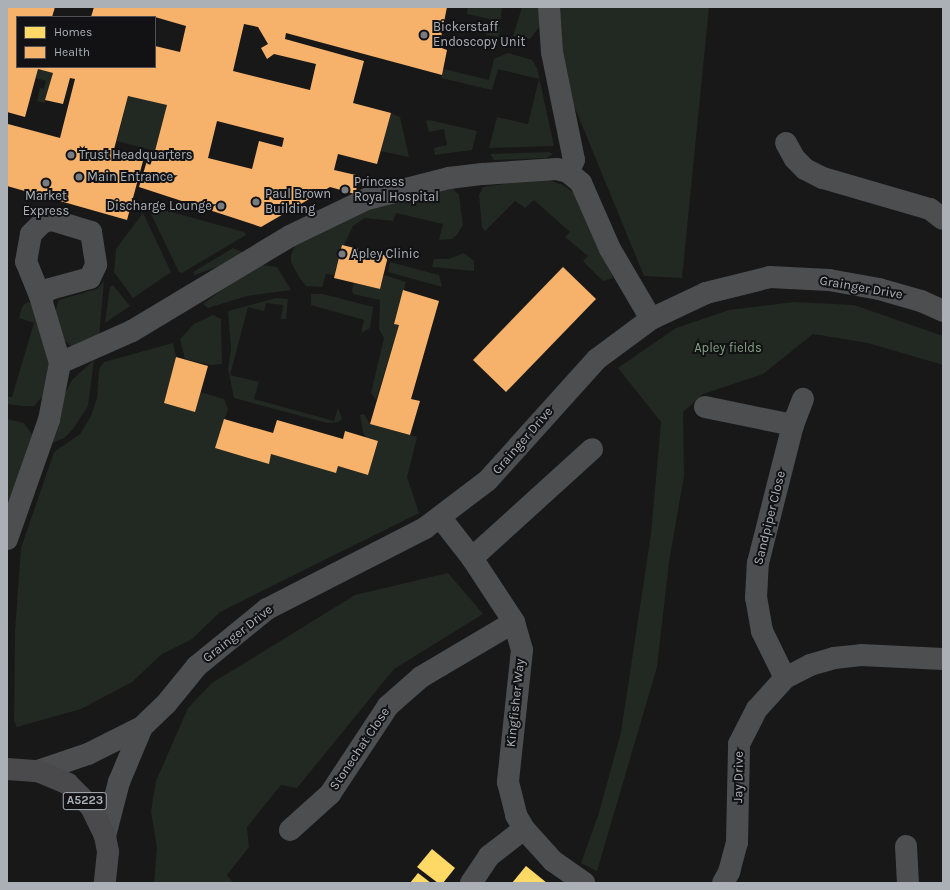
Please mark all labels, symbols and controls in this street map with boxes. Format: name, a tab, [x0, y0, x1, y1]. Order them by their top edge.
legend	[16, 16, 156, 68]
place label: Bickerstaff Endoscopy Unit	[433, 20, 525, 51]
text: Homes	[54, 25, 92, 39]
marker: Bickerstaff Endoscopy Unit	[418, 29, 430, 41]
text: Health	[54, 45, 90, 59]
place label: Trust Headquarters	[79, 147, 193, 163]
marker: Trust Headquarters	[66, 150, 76, 160]
place label: Main Entrance	[87, 169, 173, 185]
marker: Main Entrance	[74, 172, 84, 182]
place label: Princess Royal Hospital	[354, 175, 439, 206]
marker: Market Express	[41, 178, 51, 188]
marker: Princess Royal Hospital	[339, 184, 351, 196]
place label: Paul Brown Building	[265, 187, 331, 218]
place label: Market Express	[23, 189, 69, 220]
marker: Paul Brown Building	[250, 196, 262, 208]
place label: Discharge Lounge	[106, 198, 212, 214]
marker: Discharge Lounge	[215, 200, 227, 212]
place label: Apley Clinic	[351, 246, 419, 262]
marker: Apley Clinic	[336, 248, 348, 260]
street label: Grainger Drive	[818, 273, 904, 303]
park label: Apley fields	[694, 340, 762, 356]
street label: Grainger Drive	[490, 404, 556, 478]
street label: Sandpiper Close	[751, 469, 789, 567]
street label: Grainger Drive	[200, 602, 276, 666]
street label: Kingfisher Way	[504, 658, 528, 748]
street label: Stonechat Close	[327, 705, 393, 793]
street label: Jay Drive	[731, 751, 747, 803]
road number: A5223	[62, 791, 108, 811]

